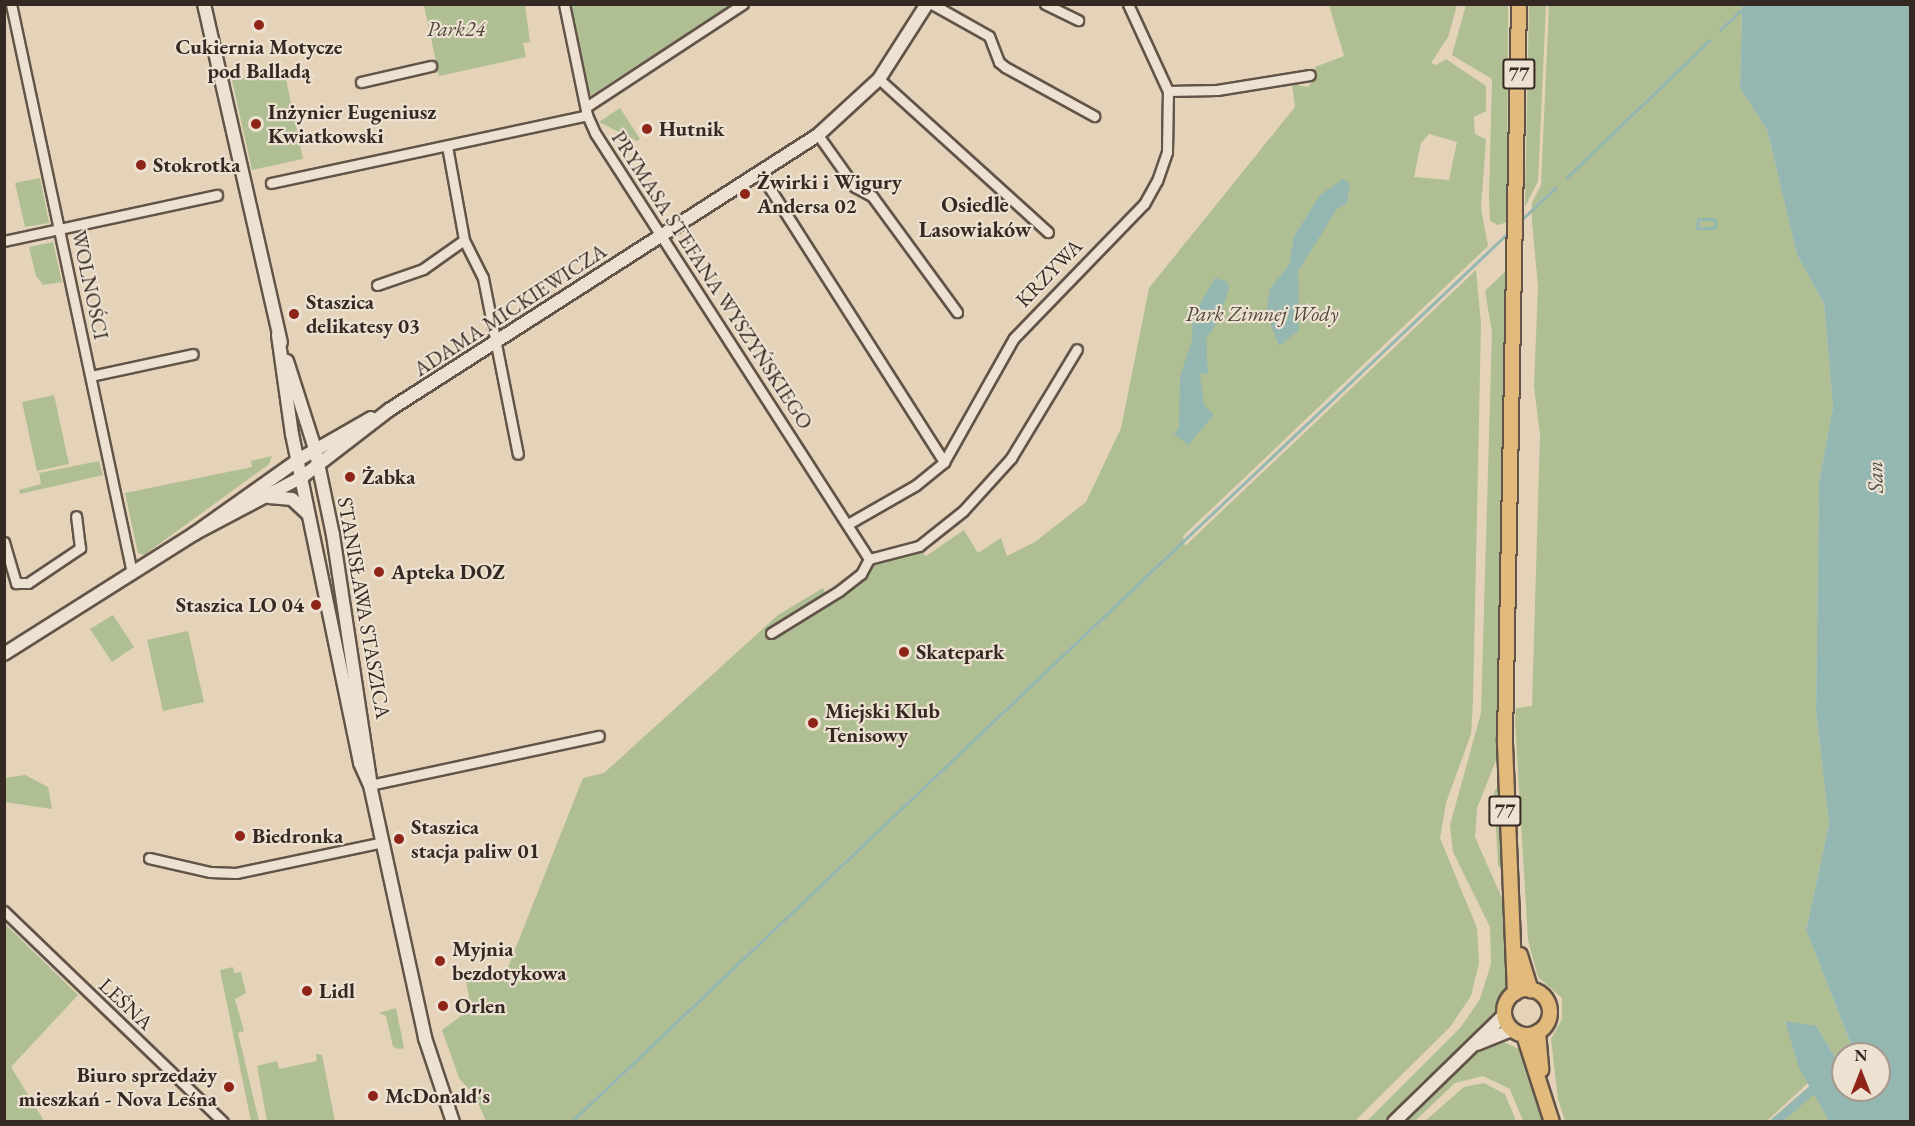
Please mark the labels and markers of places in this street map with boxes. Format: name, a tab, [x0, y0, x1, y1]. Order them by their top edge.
marker: Cukiernia Motycze pod Balladą	[252, 18, 266, 32]
place label: Cukiernia Motycze pod Balladą	[176, 34, 342, 84]
place label: Inżynier Eugeniusz Kwiatkowski	[268, 99, 436, 149]
place label: Hutnik	[659, 116, 724, 142]
marker: Inżynier Eugeniusz Kwiatkowski	[249, 117, 263, 131]
marker: Hutnik	[640, 122, 654, 136]
place label: Stokrotka	[153, 152, 240, 178]
marker: Stokrotka	[134, 158, 148, 172]
place label: Żwirki i Wigury Andersa 02	[757, 169, 902, 219]
marker: Żwirki i Wigury Andersa 02	[738, 187, 752, 201]
place label: Staszica delikatesy 03	[306, 289, 420, 339]
marker: Staszica delikatesy 03	[287, 307, 301, 321]
place label: Żabka	[362, 464, 415, 490]
marker: Żabka	[343, 470, 357, 484]
place label: Apteka DOZ	[391, 559, 505, 585]
marker: Apteka DOZ	[372, 565, 386, 579]
place label: Staszica LO 04	[176, 592, 304, 618]
marker: Staszica LO 04	[309, 598, 323, 612]
place label: Skatepark	[916, 639, 1005, 665]
marker: Skatepark	[897, 645, 911, 659]
place label: Miejski Klub Tenisowy	[825, 698, 940, 748]
marker: Miejski Klub Tenisowy	[806, 716, 820, 730]
place label: Staszica stacja paliw 01	[411, 814, 540, 864]
place label: Biedronka	[252, 823, 343, 849]
marker: Biedronka	[233, 829, 247, 843]
marker: Staszica stacja paliw 01	[392, 832, 406, 846]
place label: Myjnia bezdotykowa	[452, 936, 566, 986]
marker: Myjnia bezdotykowa	[433, 954, 447, 968]
place label: Lidl	[319, 978, 355, 1004]
marker: Lidl	[300, 984, 314, 998]
place label: Orlen	[455, 993, 506, 1019]
marker: Orlen	[436, 999, 450, 1013]
place label: Biuro sprzedaży mieszkań - Nova Leśna	[19, 1062, 217, 1112]
marker: Biuro sprzedaży mieszkań - Nova Leśna	[222, 1080, 236, 1094]
place label: McDonald's	[385, 1083, 490, 1109]
marker: McDonald's	[366, 1089, 380, 1103]

